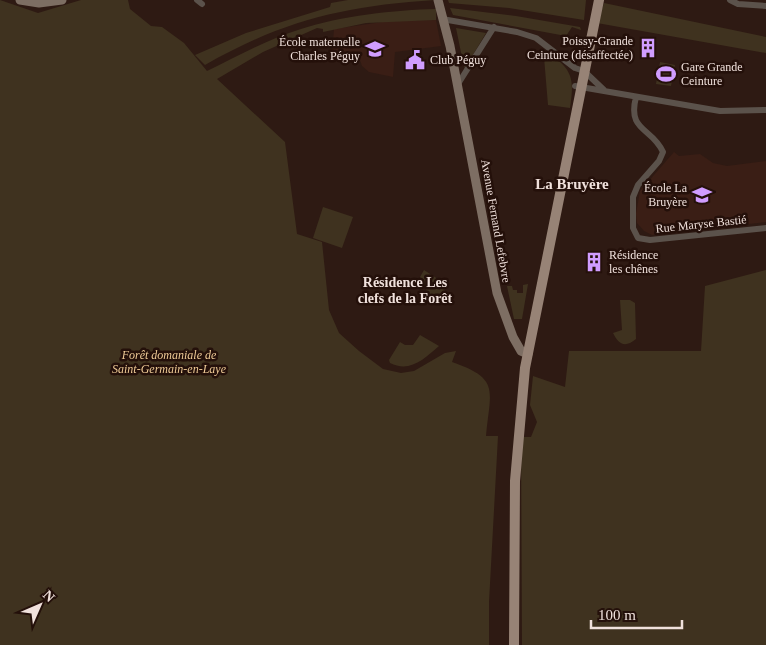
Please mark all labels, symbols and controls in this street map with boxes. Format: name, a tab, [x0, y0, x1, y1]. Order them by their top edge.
place label: Poissy-Grande Ceinture (désaffectée)	[527, 34, 633, 62]
place label: École maternelle Charles Péguy	[279, 35, 360, 63]
building icon: Poissy-Grande Ceinture (désaffectée)	[637, 37, 659, 59]
school or university icon: École maternelle Charles Péguy	[364, 38, 386, 60]
public building icon: Club Péguy	[404, 49, 426, 71]
place label: Club Péguy	[430, 53, 486, 67]
place label: Gare Grande Ceinture	[681, 60, 743, 88]
sports icon: Gare Grande Ceinture	[655, 63, 677, 85]
street label: Avenue Fernand Lefebvre	[478, 158, 514, 284]
district label: La Bruyère	[535, 176, 609, 192]
place label: École La Bruyère	[644, 181, 688, 209]
school or university icon: École La Bruyère	[691, 184, 713, 206]
street label: Rue Maryse Bastié	[655, 212, 747, 236]
place label: Résidence les chênes	[609, 248, 658, 276]
building icon: Résidence les chênes	[583, 251, 605, 273]
district label: Résidence Les clefs de la Forêt	[358, 275, 453, 306]
park label: Forêt domaniale de Saint-Germain-en-Laye	[112, 348, 227, 376]
north arrow	[15, 580, 65, 630]
text: N	[40, 587, 58, 605]
scale bar	[591, 598, 682, 630]
text: 100 m	[598, 607, 636, 623]

